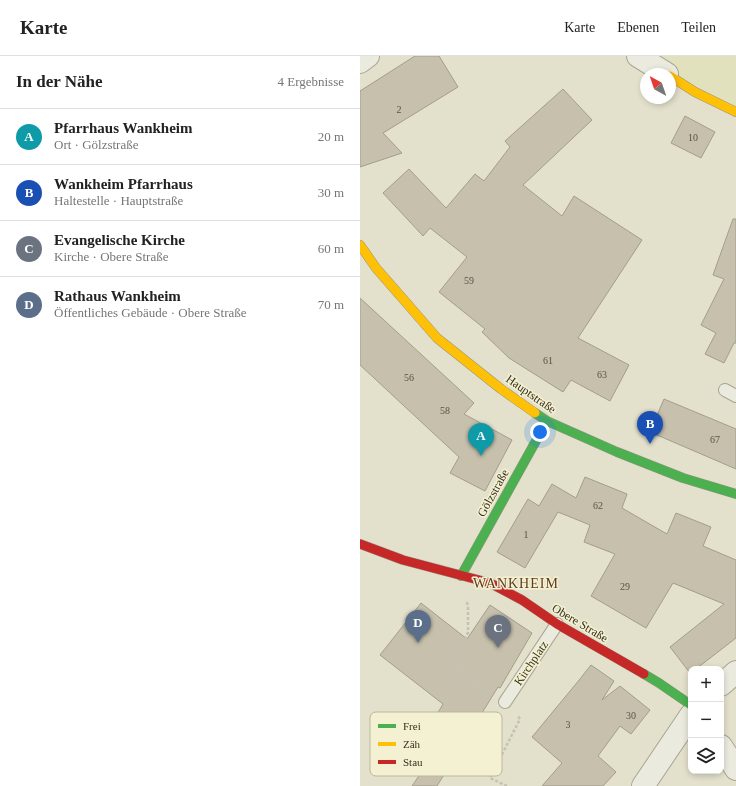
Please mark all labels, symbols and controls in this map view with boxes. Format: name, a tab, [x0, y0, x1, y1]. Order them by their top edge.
text: Karte	[20, 17, 67, 38]
text: Karte	[564, 20, 595, 35]
text: Ebenen	[617, 20, 659, 35]
text: Teilen	[681, 20, 716, 35]
north arrow	[640, 68, 676, 104]
text: In der Nähe	[16, 72, 103, 91]
text: 4 Ergebnisse	[277, 74, 344, 89]
house number: 2	[397, 104, 402, 115]
text: Pfarrhaus Wankheim	[54, 120, 193, 136]
text: A	[24, 129, 34, 144]
text: 20 m	[318, 129, 344, 144]
house number: 10	[688, 132, 698, 143]
text: Ort · Gölzstraße	[54, 137, 138, 152]
text: Wankheim Pfarrhaus	[54, 176, 193, 192]
text: B	[25, 185, 33, 200]
text: 30 m	[318, 185, 344, 200]
text: Haltestelle · Hauptstraße	[54, 193, 183, 208]
text: Evangelische Kirche	[54, 232, 185, 248]
text: C	[24, 241, 34, 256]
text: 60 m	[318, 241, 344, 256]
text: Kirche · Obere Straße	[54, 249, 168, 264]
house number: 59	[464, 275, 474, 286]
text: Rathaus Wankheim	[54, 288, 181, 304]
text: D	[24, 297, 34, 312]
text: 70 m	[318, 297, 344, 312]
text: Öffentliches Gebäude · Obere Straße	[54, 305, 247, 320]
house number: 61	[543, 355, 553, 366]
house number: 63	[597, 369, 607, 380]
house number: 56	[404, 372, 414, 383]
street label: Hauptstraße	[503, 372, 559, 416]
house number: 58	[440, 405, 450, 416]
pin: B	[637, 411, 663, 444]
your location	[530, 422, 550, 442]
pin: A	[468, 423, 494, 456]
house number: 67	[710, 434, 720, 445]
street label: Gölzstraße	[474, 467, 512, 519]
house number: 62	[593, 500, 603, 511]
house number: 1	[524, 529, 529, 540]
district label: WANKHEIM	[473, 576, 559, 591]
house number: 29	[620, 581, 630, 592]
street label: Obere Straße	[549, 601, 611, 645]
pin: D	[405, 610, 431, 643]
pin: C	[485, 615, 511, 648]
street label: Kirchplatz	[511, 638, 551, 688]
map controls	[688, 666, 724, 774]
button: +	[688, 666, 724, 702]
button: −	[688, 702, 724, 738]
house number: 30	[626, 710, 636, 721]
legend	[370, 712, 502, 776]
house number: 3	[566, 719, 571, 730]
text: Frei	[403, 720, 421, 732]
text: Zäh	[403, 738, 421, 750]
button: layers	[688, 738, 724, 774]
text: Stau	[403, 756, 423, 768]

